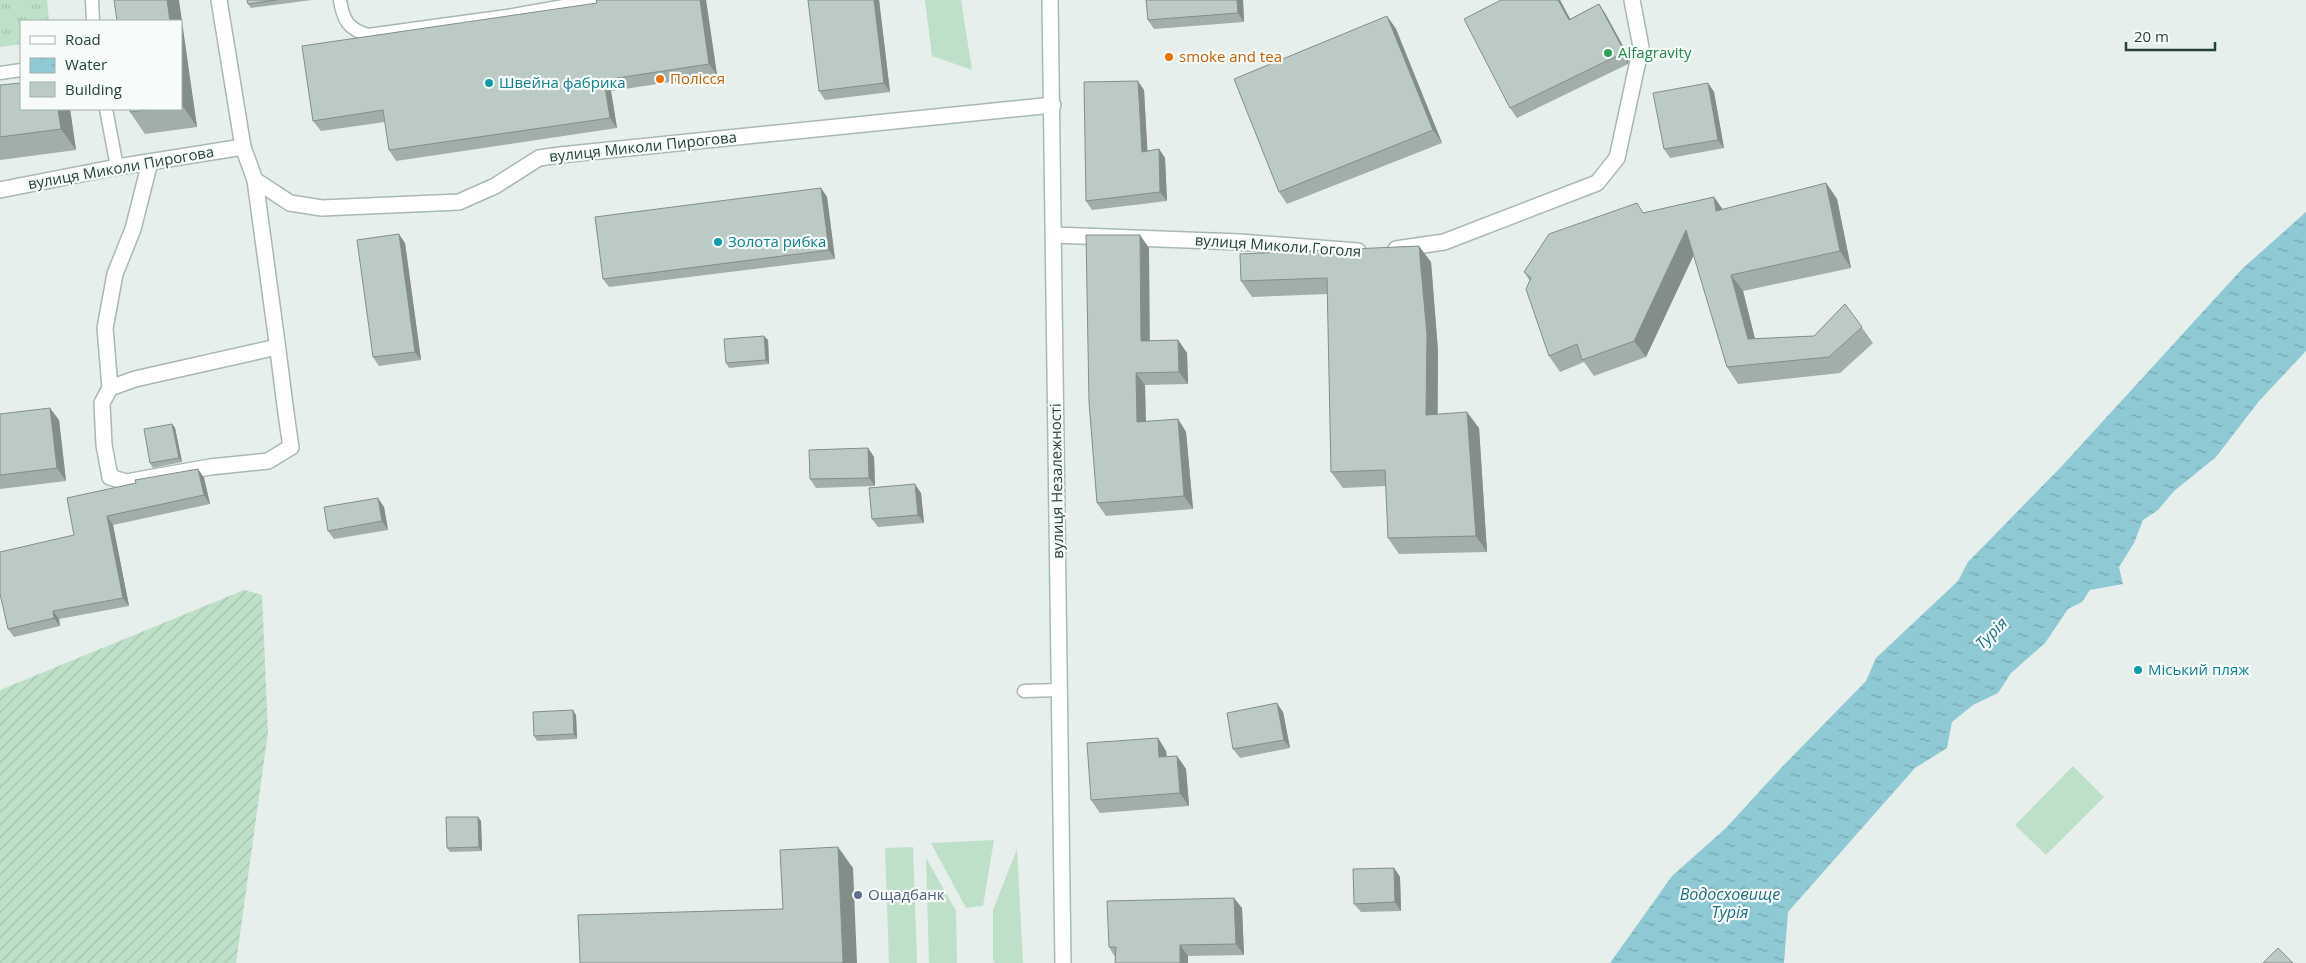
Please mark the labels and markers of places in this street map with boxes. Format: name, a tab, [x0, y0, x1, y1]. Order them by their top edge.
place label: Alfagravity	[1618, 42, 1692, 62]
place label: smoke and tea	[1179, 46, 1282, 66]
marker: Alfagravity	[1602, 47, 1614, 59]
marker: smoke and tea	[1163, 51, 1175, 63]
place label: Полісся	[670, 68, 725, 88]
place label: Швейна фабрика	[499, 72, 626, 92]
marker: Полісся	[654, 73, 666, 85]
marker: Швейна фабрика	[483, 77, 495, 89]
place label: Золота рибка	[728, 231, 826, 251]
marker: Золота рибка	[712, 236, 724, 248]
place label: Міський пляж	[2148, 659, 2249, 679]
marker: Міський пляж	[2132, 664, 2144, 676]
place label: Ощадбанк	[868, 884, 945, 904]
marker: Ощадбанк	[852, 889, 864, 901]

